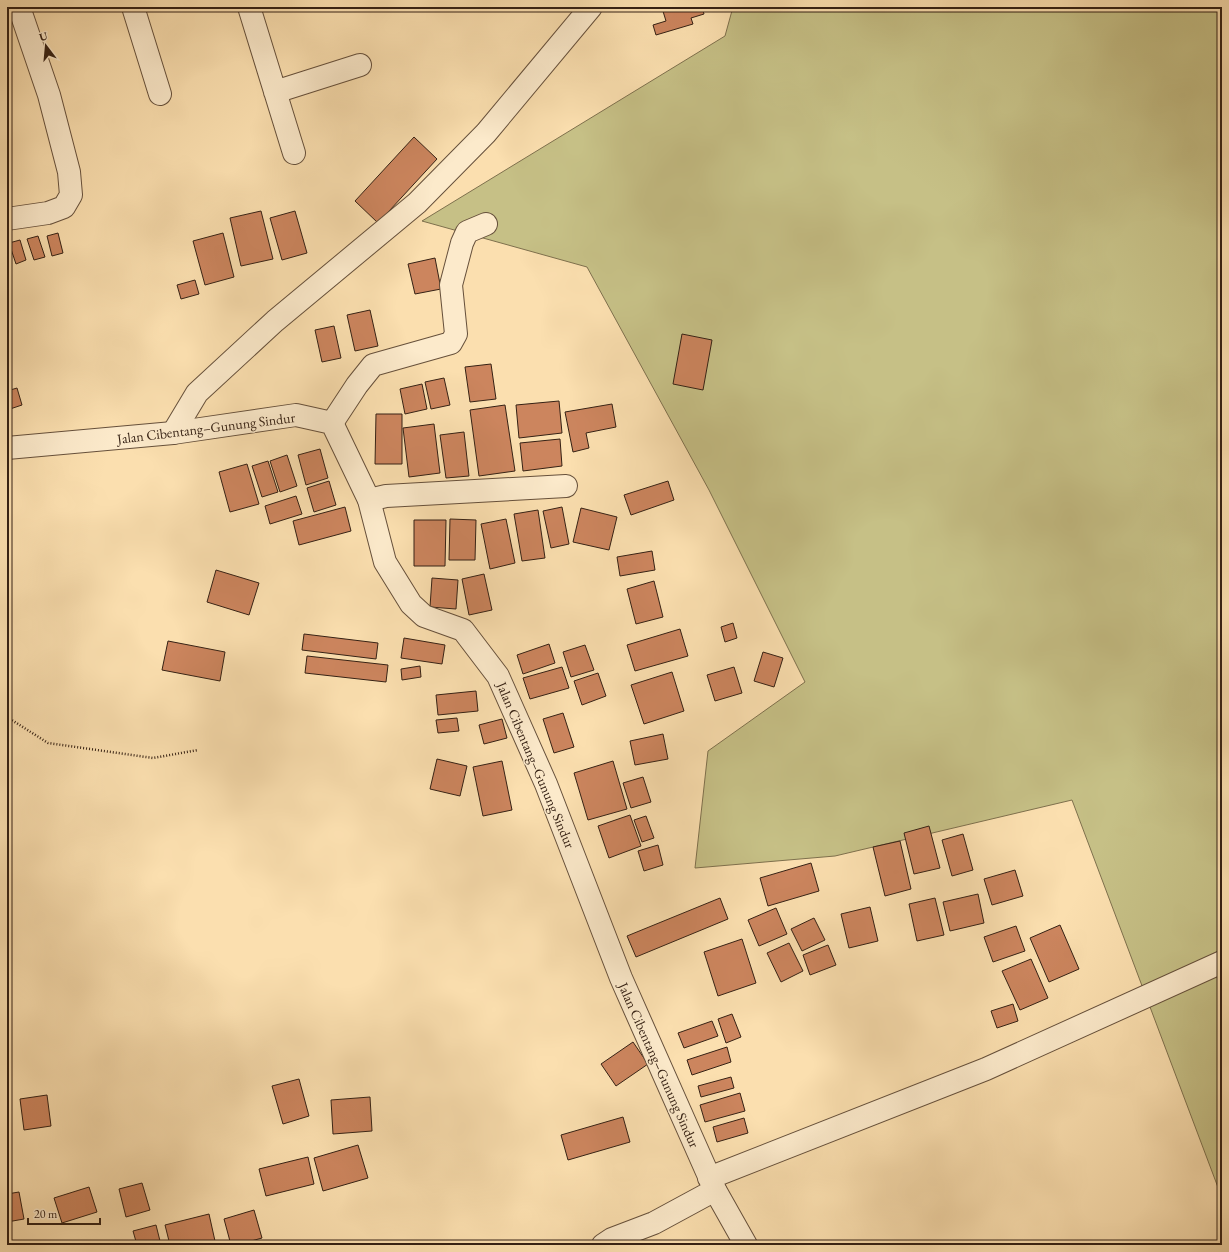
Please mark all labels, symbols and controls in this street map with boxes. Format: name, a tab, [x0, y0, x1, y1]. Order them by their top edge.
north arrow	[26, 26, 66, 66]
text: U	[37, 28, 50, 44]
street label: Jalan Cibentang–Gunung Sindur	[115, 408, 296, 448]
street label: Jalan Cibentang–Gunung Sindur	[492, 678, 579, 851]
street label: Jalan Cibentang–Gunung Sindur	[614, 979, 704, 1151]
scale bar	[28, 1200, 100, 1226]
text: 20 m	[34, 1206, 58, 1222]

